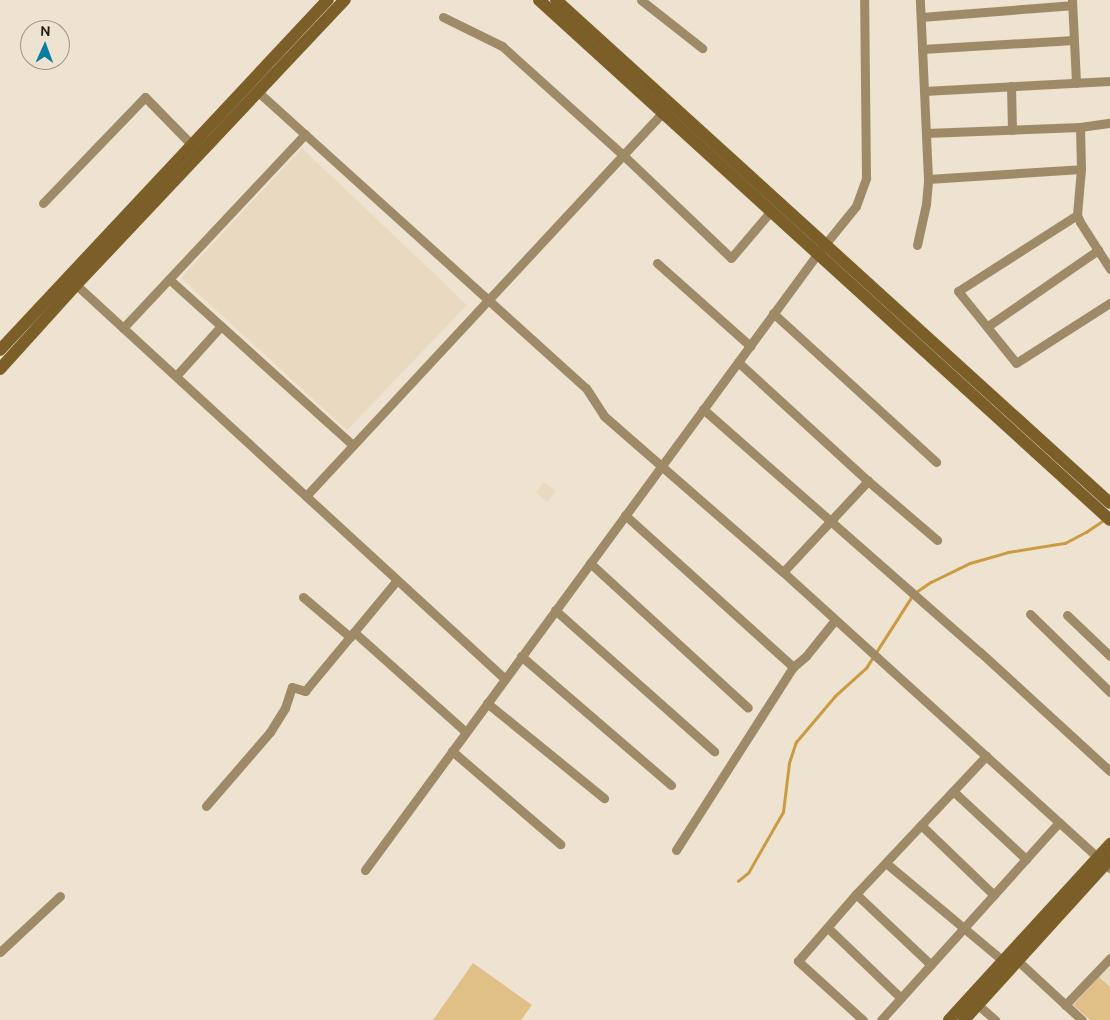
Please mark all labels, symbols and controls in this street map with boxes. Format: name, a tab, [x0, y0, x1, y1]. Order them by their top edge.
north arrow	[20, 20, 70, 70]
text: N	[40, 23, 51, 39]

